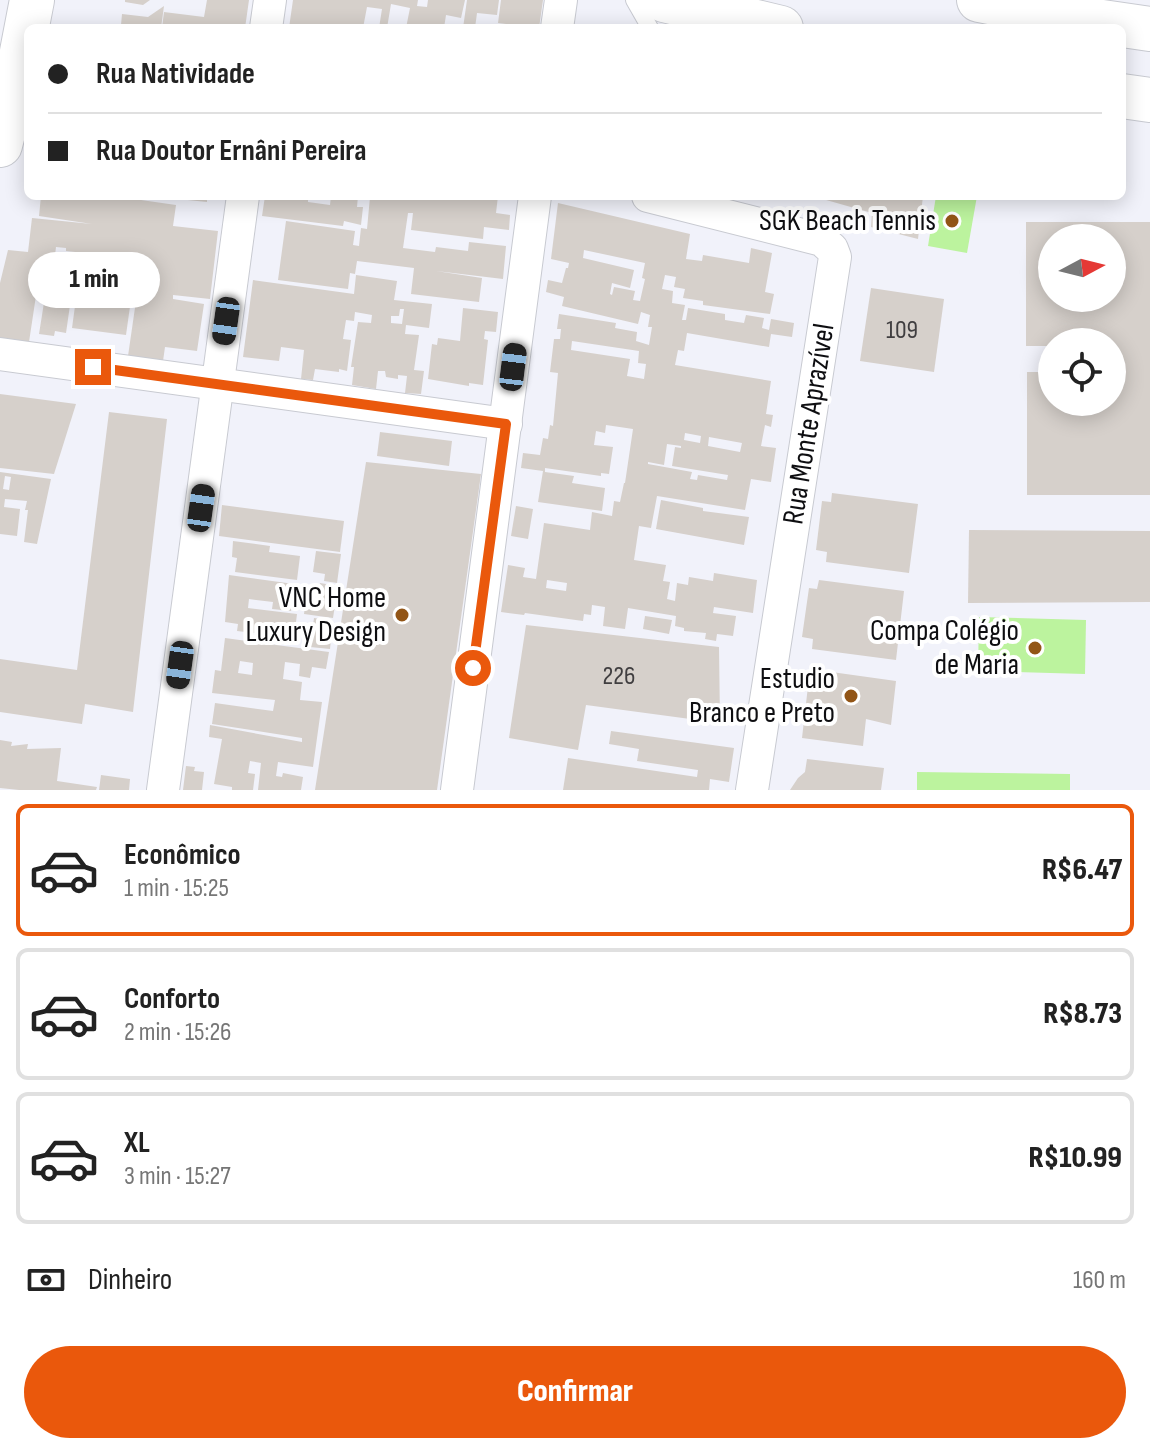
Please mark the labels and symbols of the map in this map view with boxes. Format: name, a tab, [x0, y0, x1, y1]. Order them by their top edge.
place label: SGK Beach Tennis	[759, 203, 936, 239]
marker: SGK Beach Tennis	[943, 212, 961, 230]
north arrow	[1038, 224, 1126, 312]
callout: 1 min	[27, 251, 159, 307]
car	[211, 296, 241, 346]
house number: 109	[886, 315, 918, 346]
street label: Rua Monte Aprazível	[775, 321, 843, 527]
car	[498, 342, 528, 392]
route end	[75, 349, 111, 385]
car	[186, 483, 216, 533]
place label: VNC Home Luxury Design	[245, 580, 386, 650]
marker: VNC Home Luxury Design	[393, 606, 411, 624]
place label: Compa Colégio de Maria	[870, 613, 1019, 683]
marker: Compa Colégio de Maria	[1026, 639, 1044, 657]
car	[165, 640, 195, 690]
route start	[455, 650, 491, 686]
house number: 226	[603, 661, 635, 692]
place label: Estudio Branco e Preto	[689, 661, 835, 731]
marker: Estudio Branco e Preto	[842, 687, 860, 705]

